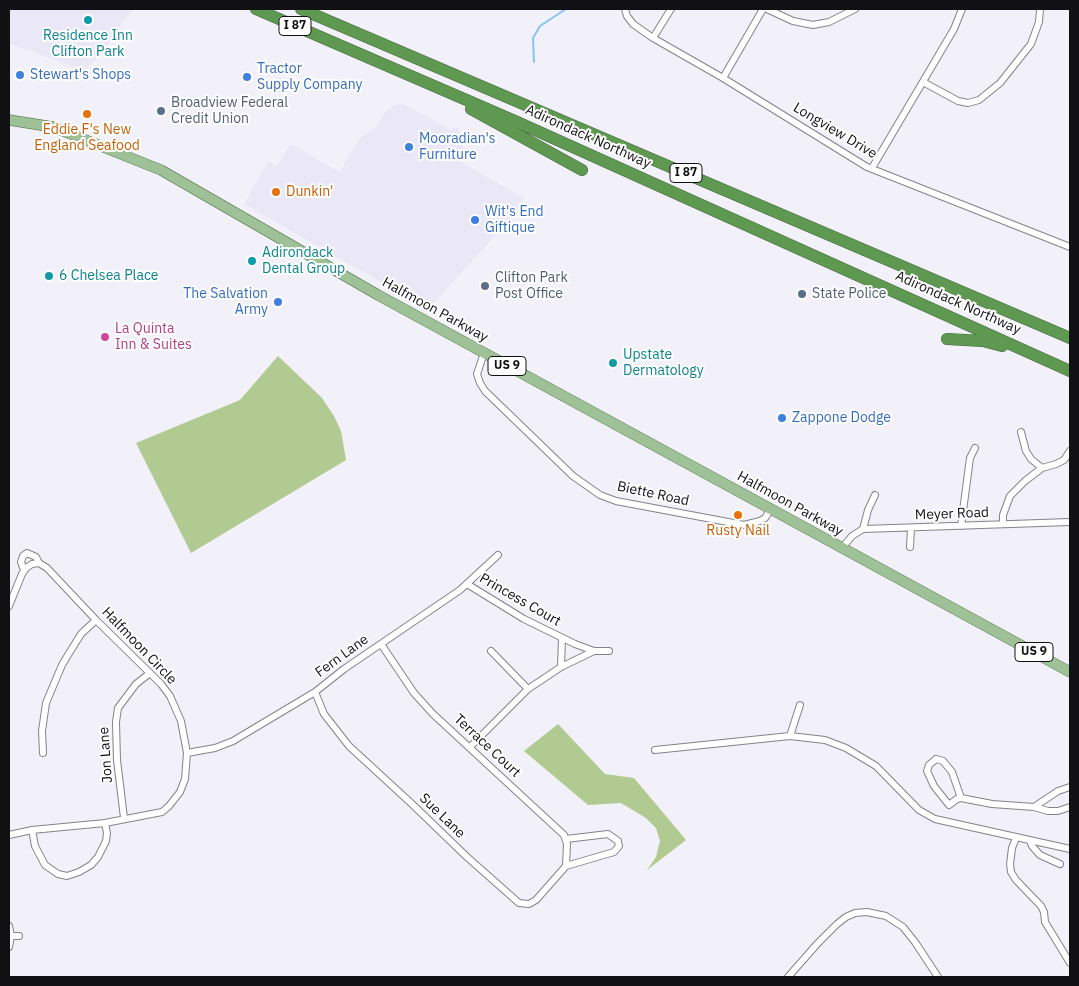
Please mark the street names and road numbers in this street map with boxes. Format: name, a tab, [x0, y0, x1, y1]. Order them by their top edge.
road number: I 87	[279, 16, 311, 36]
street label: Longview Drive	[790, 99, 880, 163]
street label: Adirondack Northway	[523, 102, 653, 172]
road number: I 87	[670, 164, 702, 182]
street label: Adirondack Northway	[893, 268, 1023, 338]
street label: Halfmoon Parkway	[379, 274, 491, 346]
road number: US 9	[488, 356, 526, 376]
street label: Halfmoon Parkway	[734, 468, 846, 540]
street label: Biette Road	[615, 478, 691, 510]
street label: Meyer Road	[915, 504, 989, 524]
street label: Princess Court	[476, 570, 564, 630]
street label: Halfmoon Circle	[98, 604, 180, 688]
street label: Fern Lane	[312, 631, 372, 681]
road number: US 9	[1015, 642, 1053, 662]
street label: Terrace Court	[450, 711, 524, 781]
street label: Jon Lane	[96, 726, 116, 784]
street label: Sue Lane	[416, 790, 468, 842]

